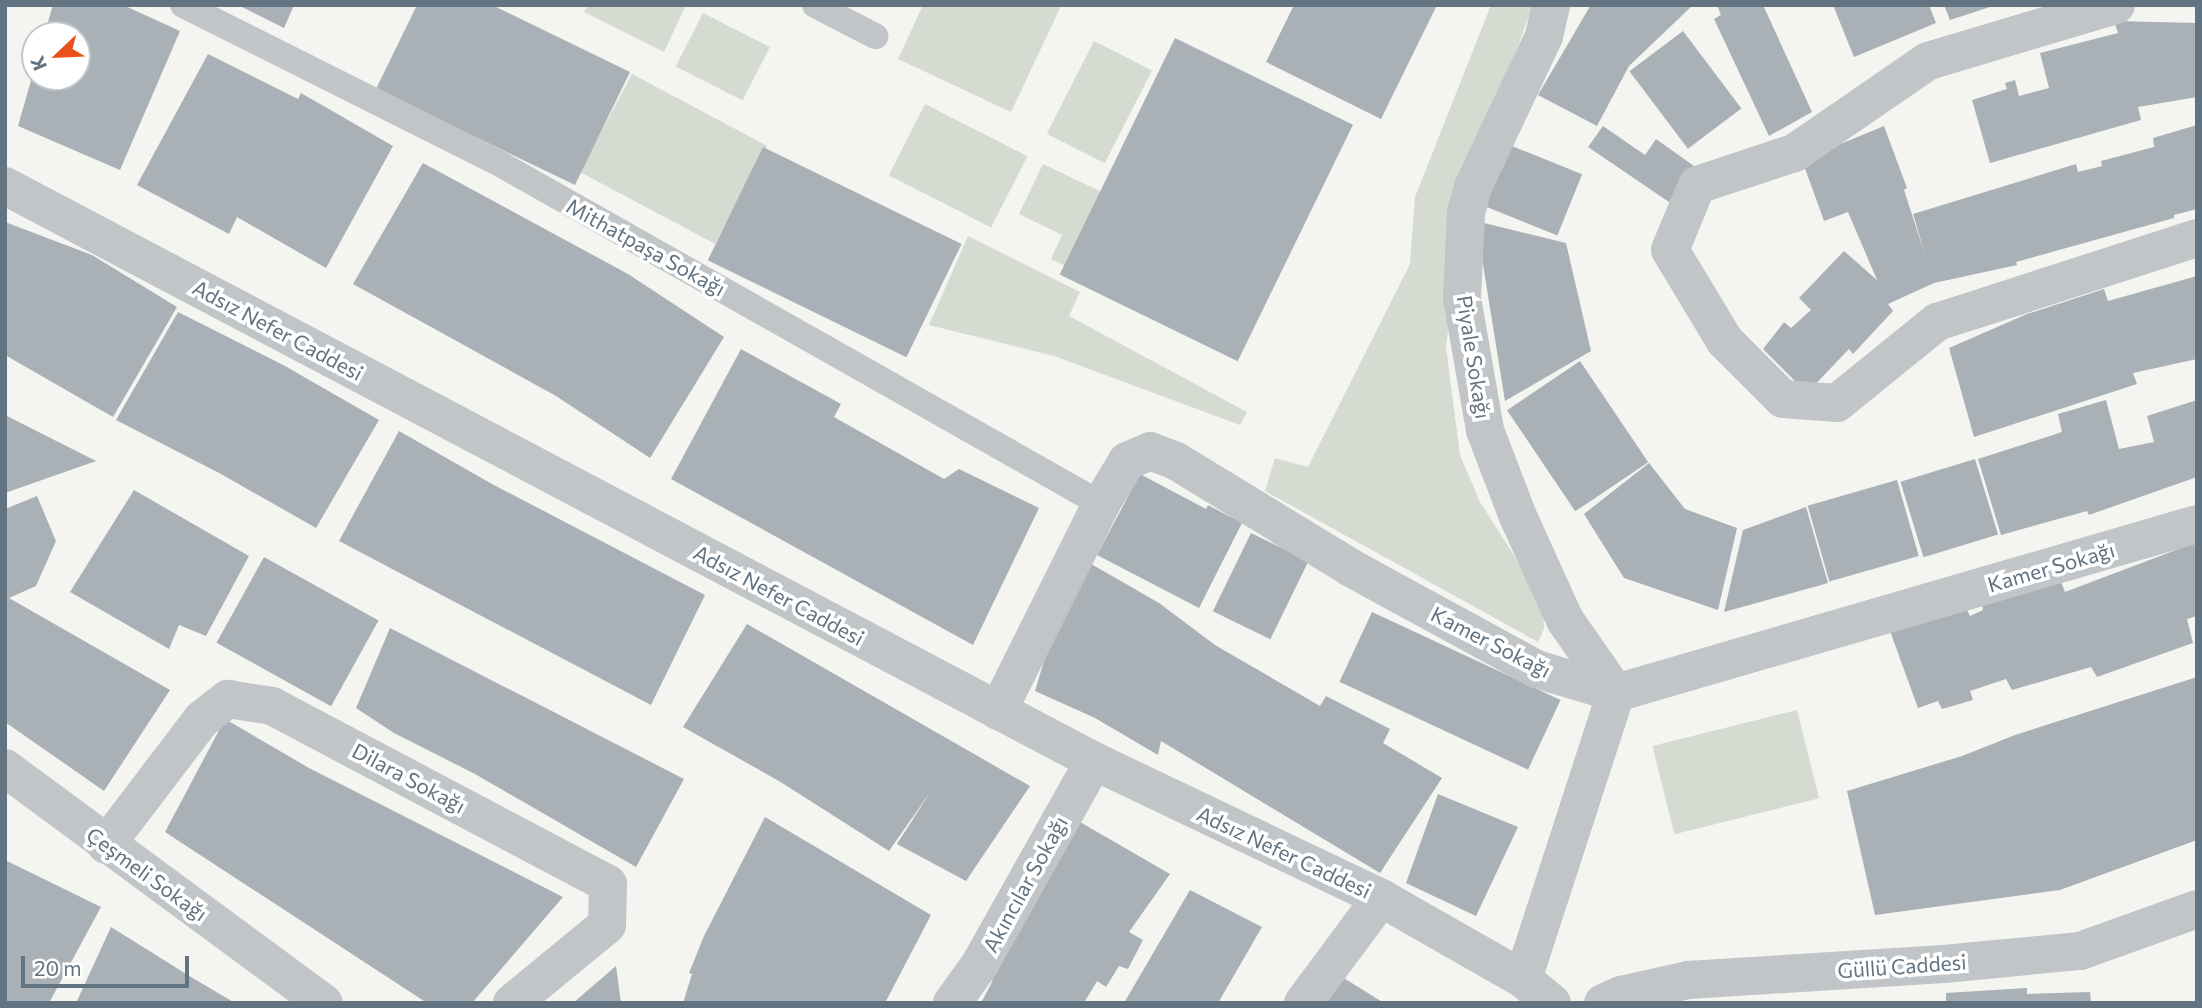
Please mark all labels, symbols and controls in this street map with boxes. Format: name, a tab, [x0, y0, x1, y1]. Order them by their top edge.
north arrow	[21, 21, 91, 91]
text: K	[25, 53, 51, 74]
street label: Mithatpaşa Sokağı	[562, 193, 730, 301]
street label: Adsız Nefer Caddesi	[189, 274, 367, 386]
street label: Piyale Sokağı	[1452, 293, 1496, 421]
street label: Kamer Sokağı	[1985, 537, 2117, 597]
street label: Adsız Nefer Caddesi	[690, 539, 868, 651]
street label: Kamer Sokağı	[1427, 601, 1555, 683]
street label: Dilara Sokağı	[348, 738, 470, 818]
street label: Adsız Nefer Caddesi	[1193, 801, 1375, 903]
street label: Akıncılar Sokağı	[977, 811, 1073, 957]
street label: Çeşmeli Sokağı	[82, 822, 212, 926]
scale bar	[24, 942, 192, 986]
street label: Güllü Caddesi	[1837, 949, 1967, 983]
text: 20 m	[34, 955, 82, 980]

